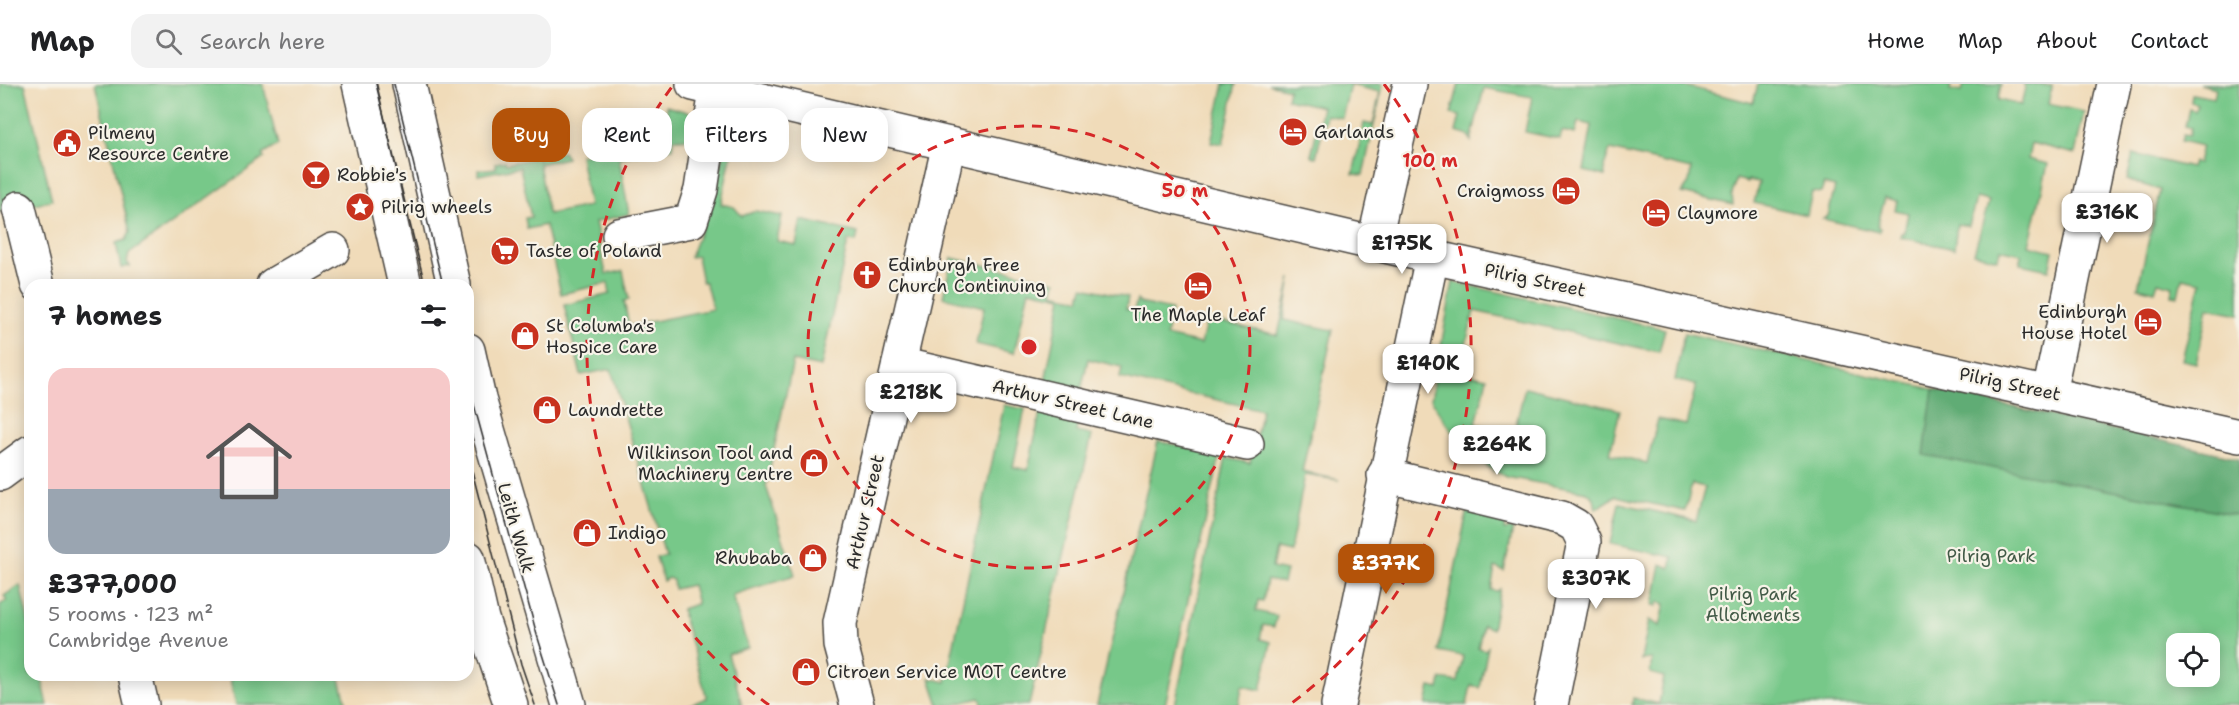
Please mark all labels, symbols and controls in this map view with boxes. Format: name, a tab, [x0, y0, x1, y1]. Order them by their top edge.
search box	[131, 14, 551, 68]
text: Map	[30, 22, 95, 60]
icon: search	[152, 25, 185, 58]
text: Search here	[200, 27, 325, 56]
text: Home	[1867, 27, 1925, 55]
text: Map	[1958, 27, 2003, 55]
text: About	[2036, 27, 2097, 55]
text: Contact	[2130, 27, 2209, 55]
chip: Buy	[492, 108, 570, 162]
chip: Rent	[582, 108, 672, 162]
chip: Filters	[684, 108, 789, 162]
chip: New	[801, 108, 888, 162]
hotel icon: Garlands	[1277, 116, 1309, 148]
place label: Garlands	[1314, 120, 1394, 144]
place label: Pilmeny Resource Centre	[88, 121, 229, 166]
public building icon: Pilmeny Resource Centre	[51, 127, 83, 159]
text: 100 m	[1402, 149, 1458, 173]
bar icon: Robbie's	[300, 159, 332, 191]
place label: Robbie's	[337, 163, 407, 187]
hotel icon: Craigmoss	[1550, 175, 1582, 207]
text: 50 m	[1162, 179, 1209, 203]
place label: Craigmoss	[1457, 179, 1545, 203]
place icon: Pilrig wheels	[344, 191, 376, 223]
pin: £316K	[2065, 193, 2149, 244]
place label: Pilrig wheels	[381, 195, 492, 219]
hotel icon: Claymore	[1640, 197, 1672, 229]
text: £316K	[2076, 199, 2138, 225]
place label: Claymore	[1677, 201, 1758, 225]
pin: £175K	[1360, 224, 1444, 275]
text: £175K	[1371, 230, 1433, 256]
supermarket icon: Taste of Poland	[489, 235, 521, 267]
place label: Taste of Poland	[526, 239, 662, 263]
place label: Edinburgh Free Church Continuing	[888, 253, 1046, 298]
street label: Pilrig Street	[1482, 258, 1588, 303]
church icon: Edinburgh Free Church Continuing	[851, 259, 883, 291]
hotel icon: The Maple Leaf	[1182, 270, 1214, 302]
text: 7 homes	[48, 298, 162, 333]
icon: filters	[417, 299, 450, 332]
place label: Edinburgh House Hotel	[2021, 300, 2128, 345]
place label: The Maple Leaf	[1130, 303, 1266, 327]
hotel icon: Edinburgh House Hotel	[2132, 306, 2164, 338]
place label: St Columba's Hospice Care	[546, 314, 658, 359]
shop icon: St Columba's Hospice Care	[509, 320, 541, 352]
centre of rings	[1019, 337, 1039, 357]
pin: £140K	[1386, 344, 1470, 395]
text: £140K	[1397, 350, 1459, 376]
street label: Pilrig Street	[1957, 362, 2063, 407]
pin: £218K	[869, 373, 953, 424]
street label: Arthur Street Lane	[990, 374, 1156, 434]
text: £218K	[879, 379, 943, 405]
shop icon: Laundrette	[531, 394, 563, 426]
place label: Laundrette	[568, 398, 664, 422]
icon: home	[195, 407, 303, 515]
pin: £264K	[1455, 425, 1539, 476]
text: £264K	[1463, 431, 1531, 457]
place label: Wilkinson Tool and Machinery Centre	[627, 441, 793, 486]
shop icon: Wilkinson Tool and Machinery Centre	[798, 447, 830, 479]
street label: Arthur Street	[840, 452, 890, 572]
street label: Leith Walk	[492, 480, 540, 576]
shop icon: Indigo	[571, 517, 603, 549]
place label: Indigo	[608, 521, 666, 545]
shop icon: Rhubaba	[797, 542, 829, 574]
pin: £377K	[1344, 544, 1428, 595]
park label: Pilrig Park	[1946, 544, 2036, 568]
place label: Rhubaba	[715, 546, 792, 570]
text: £377K	[1352, 550, 1420, 576]
pin: £307K	[1554, 559, 1638, 610]
text: £307K	[1562, 565, 1630, 591]
text: £377,000	[48, 566, 177, 601]
park label: Pilrig Park Allotments	[1706, 582, 1800, 627]
text: 5 rooms · 123 m²	[48, 601, 214, 627]
text: Cambridge Avenue	[48, 627, 229, 653]
map controls	[2166, 633, 2220, 687]
button: locate	[2166, 633, 2220, 687]
shop icon: Citroen Service MOT Centre	[790, 656, 822, 688]
place label: Citroen Service MOT Centre	[827, 660, 1067, 684]

